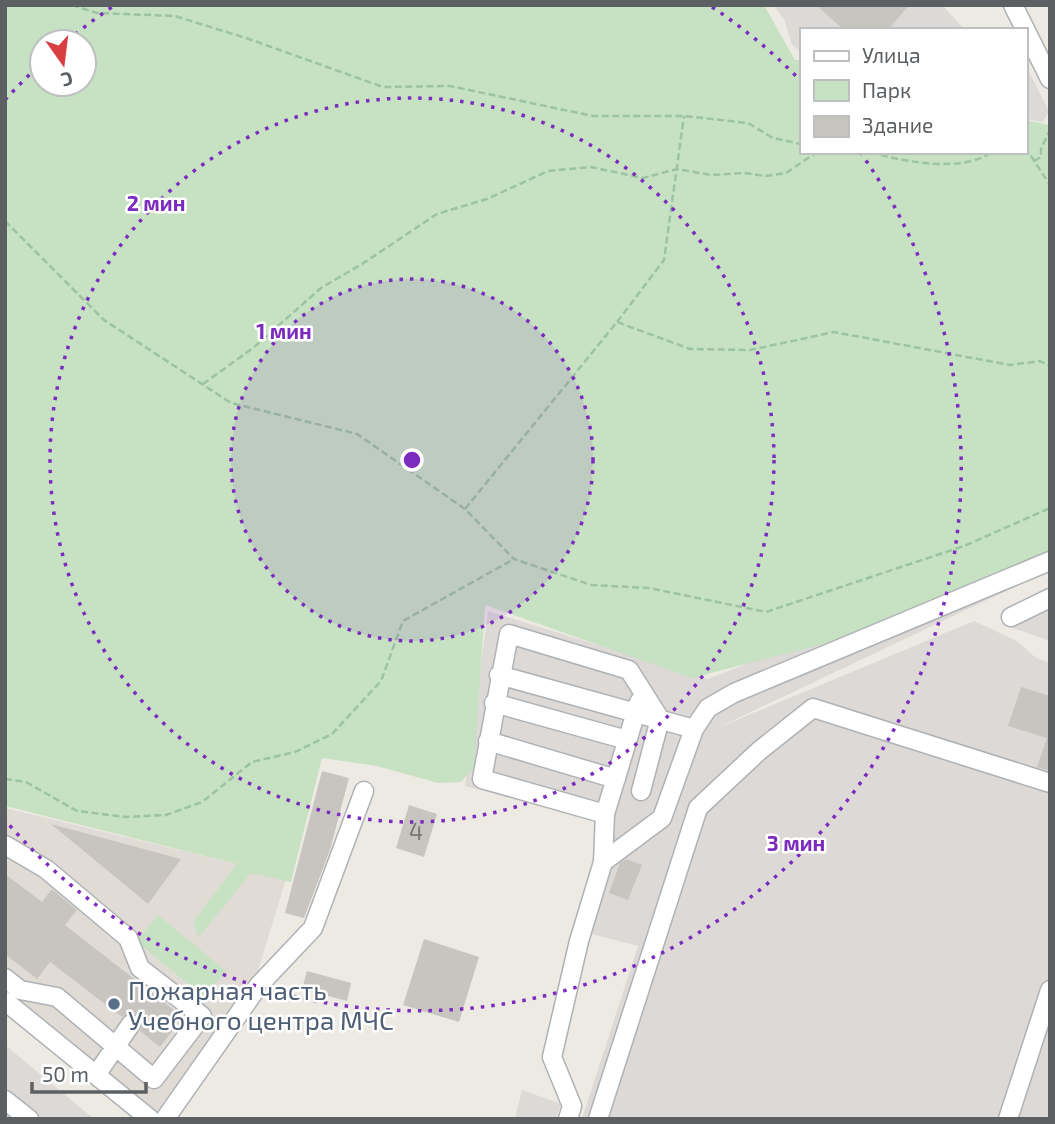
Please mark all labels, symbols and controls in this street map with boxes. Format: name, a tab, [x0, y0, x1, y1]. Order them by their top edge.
north arrow	[28, 28, 98, 98]
legend	[800, 28, 1027, 154]
text: Улица	[862, 42, 921, 67]
text: С	[59, 67, 75, 92]
text: Парк	[862, 77, 911, 102]
text: Здание	[862, 112, 933, 137]
text: 2 мин	[127, 190, 185, 215]
text: 1 мин	[256, 318, 312, 343]
centre of rings	[400, 448, 424, 472]
house number: 4	[409, 817, 423, 845]
text: 3 мин	[767, 830, 825, 855]
place label: Пожарная часть Учебного центра МЧС	[128, 974, 394, 1035]
marker: Пожарная часть Учебного центра МЧС	[106, 996, 122, 1012]
scale bar	[32, 1050, 145, 1094]
text: 50 m	[42, 1061, 89, 1086]

